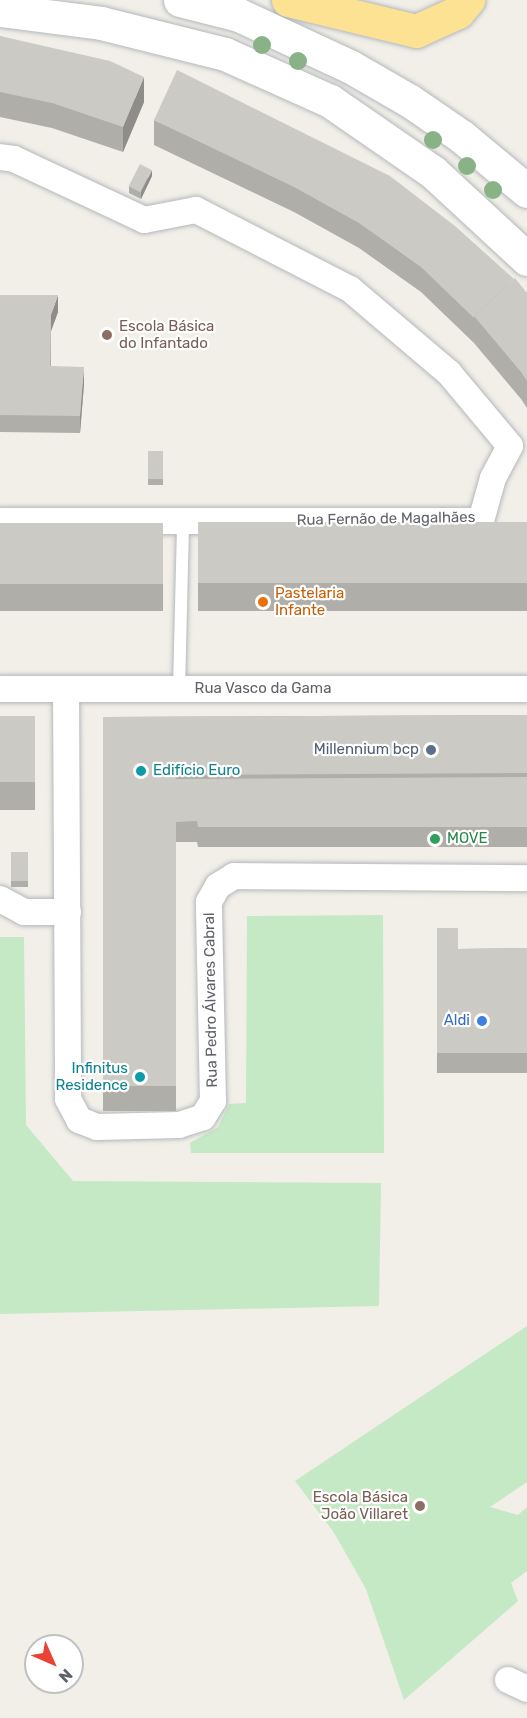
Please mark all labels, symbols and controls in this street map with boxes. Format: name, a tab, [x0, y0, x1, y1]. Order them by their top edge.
place label: Escola Básica do Infantado	[119, 317, 214, 352]
marker: Escola Básica do Infantado	[100, 328, 114, 342]
street label: Rua Fernão de Magalhães	[297, 508, 475, 530]
place label: Pastelaria Infante	[275, 584, 344, 619]
marker: Pastelaria Infante	[256, 595, 270, 609]
street label: Rua Vasco da Gama	[194, 680, 332, 698]
place label: Millennium bcp	[314, 741, 419, 759]
marker: Millennium bcp	[424, 743, 438, 757]
place label: Edifício Euro	[153, 762, 240, 780]
marker: Edifício Euro	[134, 764, 148, 778]
place label: MOVE	[447, 830, 488, 848]
marker: MOVE	[428, 832, 442, 846]
street label: Rua Pedro Álvares Cabral	[200, 912, 222, 1088]
place label: Aldi	[444, 1012, 470, 1030]
marker: Aldi	[475, 1014, 489, 1028]
place label: Infinitus Residence	[55, 1059, 128, 1094]
marker: Infinitus Residence	[133, 1070, 147, 1084]
place label: Escola Básica João Villaret	[313, 1488, 408, 1523]
marker: Escola Básica João Villaret	[413, 1499, 427, 1513]
north arrow	[24, 1634, 84, 1694]
text: N	[55, 1665, 76, 1686]

